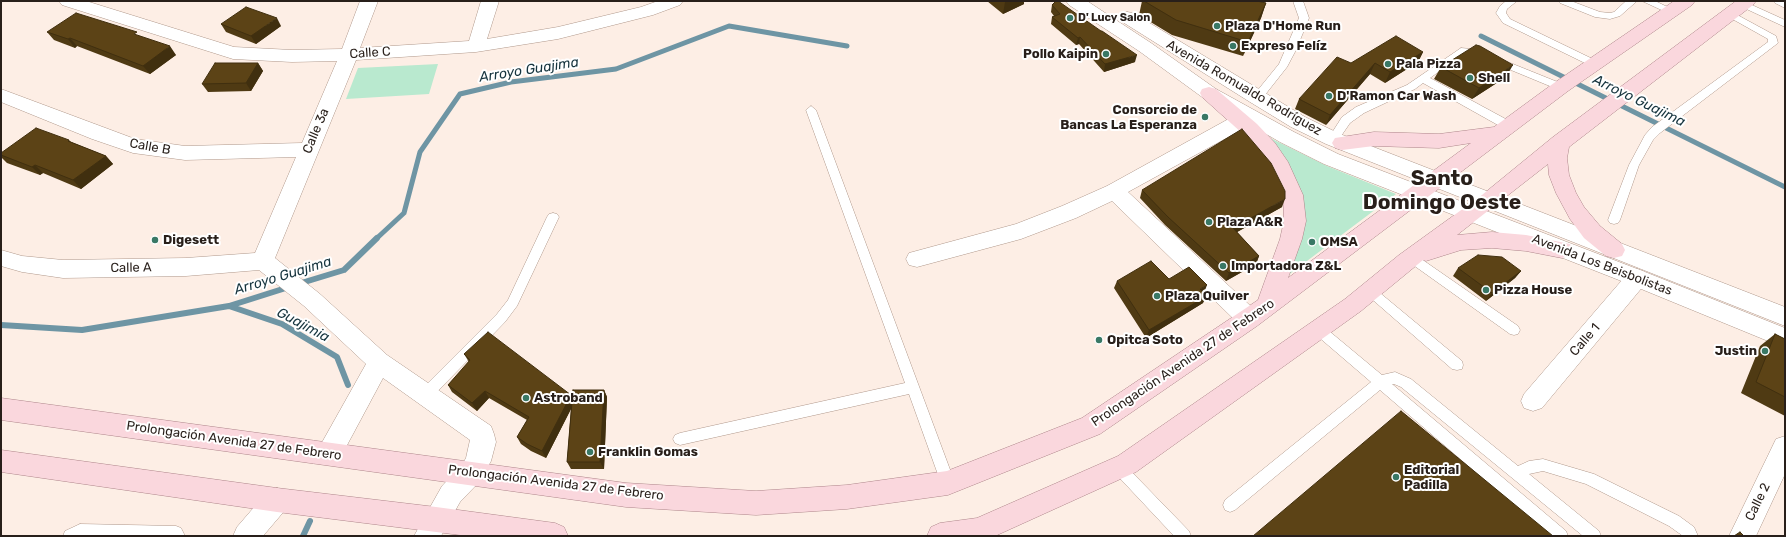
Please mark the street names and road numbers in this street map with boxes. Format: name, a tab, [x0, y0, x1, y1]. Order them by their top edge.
street label: Avenida Romualdo Rodríguez	[1164, 37, 1324, 139]
street label: Calle C	[349, 44, 391, 62]
street label: Calle 3a	[300, 106, 332, 156]
street label: Calle B	[128, 136, 172, 158]
street label: Avenida Los Beisbolistas	[1530, 231, 1674, 299]
street label: Calle A	[110, 260, 152, 276]
street label: Prolongación Avenida 27 de Febrero	[1089, 296, 1277, 430]
street label: Calle 1	[1567, 320, 1603, 360]
street label: Prolongación Avenida 27 de Febrero	[125, 418, 343, 464]
street label: Prolongación Avenida 27 de Febrero	[447, 462, 665, 504]
street label: Calle 2	[1742, 480, 1774, 524]

